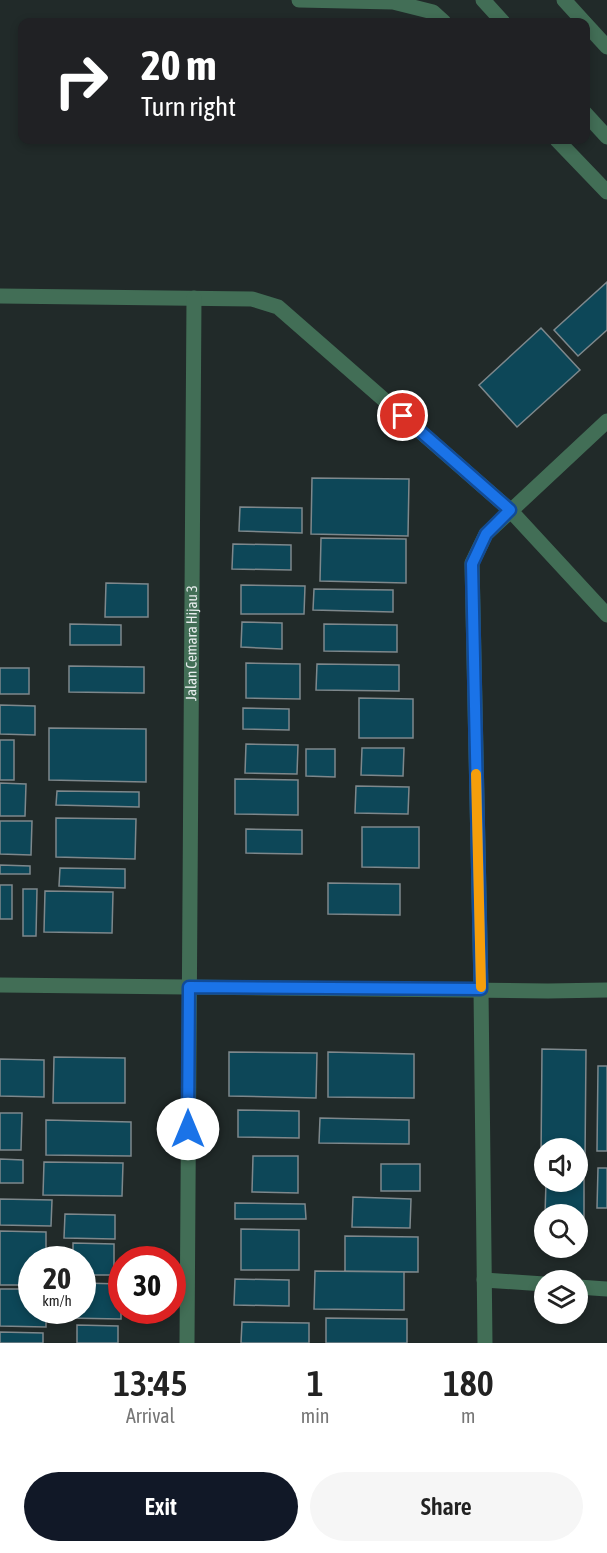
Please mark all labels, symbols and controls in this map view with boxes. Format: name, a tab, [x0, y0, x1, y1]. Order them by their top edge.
text: 20 m	[141, 41, 216, 89]
icon: right	[42, 42, 120, 120]
text: Turn right	[141, 91, 236, 122]
pin	[377, 390, 428, 441]
icon: arrive	[386, 399, 419, 432]
street label: Jalan Cemara Hijau 3	[182, 585, 200, 701]
position arrow	[156, 1097, 220, 1161]
map controls	[534, 1138, 588, 1324]
button: sound	[534, 1138, 588, 1192]
button: search	[534, 1204, 588, 1258]
speed limit sign: 30	[108, 1246, 186, 1324]
text: 20	[43, 1261, 71, 1295]
button: layers	[534, 1270, 588, 1324]
text: km/h	[42, 1292, 72, 1309]
text: 13:45	[113, 1362, 187, 1404]
text: 1	[307, 1362, 324, 1404]
text: 180	[443, 1362, 494, 1404]
text: Arrival	[126, 1404, 175, 1427]
text: min	[301, 1404, 330, 1427]
text: m	[461, 1404, 475, 1427]
button: Exit	[24, 1472, 298, 1541]
button: Share	[310, 1472, 583, 1541]

